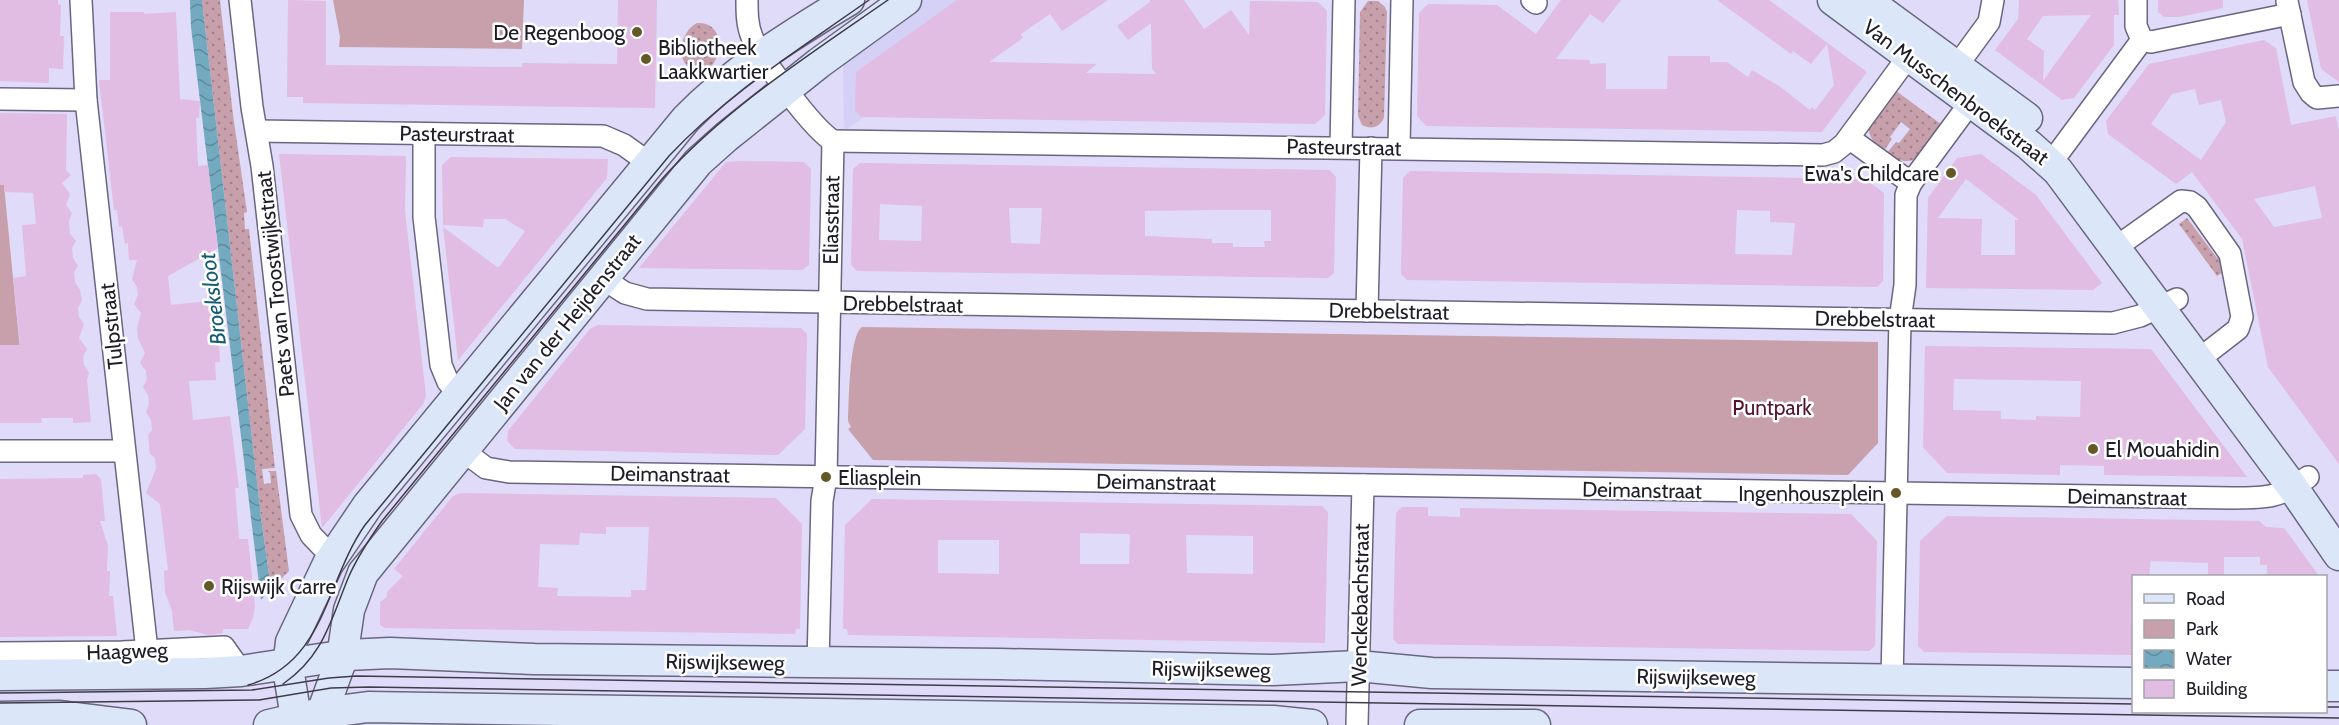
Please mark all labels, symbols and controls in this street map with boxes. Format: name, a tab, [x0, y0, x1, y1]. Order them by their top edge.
street label: Van Musschenbroekstraat	[1858, 14, 2054, 170]
place label: De Regenboog	[493, 20, 626, 45]
marker: De Regenboog	[630, 25, 644, 39]
place label: Bibliotheek Laakkwartier	[658, 35, 769, 84]
marker: Bibliotheek Laakkwartier	[639, 52, 653, 66]
street label: Pasteurstraat	[399, 120, 515, 148]
street label: Pasteurstraat	[1286, 133, 1402, 161]
place label: Ewa's Childcare	[1804, 161, 1939, 186]
marker: Ewa's Childcare	[1944, 166, 1958, 180]
street label: Paets van Troostwijkstraat	[251, 170, 300, 398]
street label: Eliasstraat	[818, 175, 844, 265]
street label: Jan van der Heijdenstraat	[487, 229, 647, 417]
water label: Broeksloot	[194, 250, 232, 347]
street label: Tulpstraat	[94, 282, 128, 370]
street label: Drebbelstraat	[843, 290, 963, 318]
street label: Drebbelstraat	[1329, 297, 1449, 325]
street label: Drebbelstraat	[1815, 305, 1935, 333]
park label: Puntpark	[1732, 395, 1812, 420]
place label: El Mouahidin	[2105, 437, 2219, 462]
marker: El Mouahidin	[2086, 442, 2100, 456]
street label: Deimanstraat	[610, 460, 730, 488]
place label: Eliasplein	[838, 465, 921, 490]
street label: Deimanstraat	[1096, 468, 1216, 496]
marker: Eliasplein	[819, 470, 833, 484]
street label: Deimanstraat	[1582, 476, 1702, 504]
place label: Ingenhouszplein	[1738, 481, 1884, 506]
street label: Deimanstraat	[2067, 483, 2187, 511]
marker: Ingenhouszplein	[1889, 486, 1903, 500]
street label: Wenckebachstraat	[1346, 523, 1374, 687]
place label: Rijswijk Carre	[221, 574, 336, 600]
legend	[2132, 575, 2327, 713]
marker: Rijswijk Carre	[202, 579, 216, 593]
text: Road	[2186, 588, 2225, 610]
text: Park	[2186, 618, 2219, 640]
street label: Haagweg	[86, 637, 169, 665]
street label: Rijswijkseweg	[665, 648, 785, 677]
text: Water	[2186, 648, 2232, 670]
street label: Rijswijkseweg	[1151, 655, 1271, 684]
street label: Rijswijkseweg	[1636, 663, 1756, 692]
text: Building	[2186, 678, 2248, 700]

